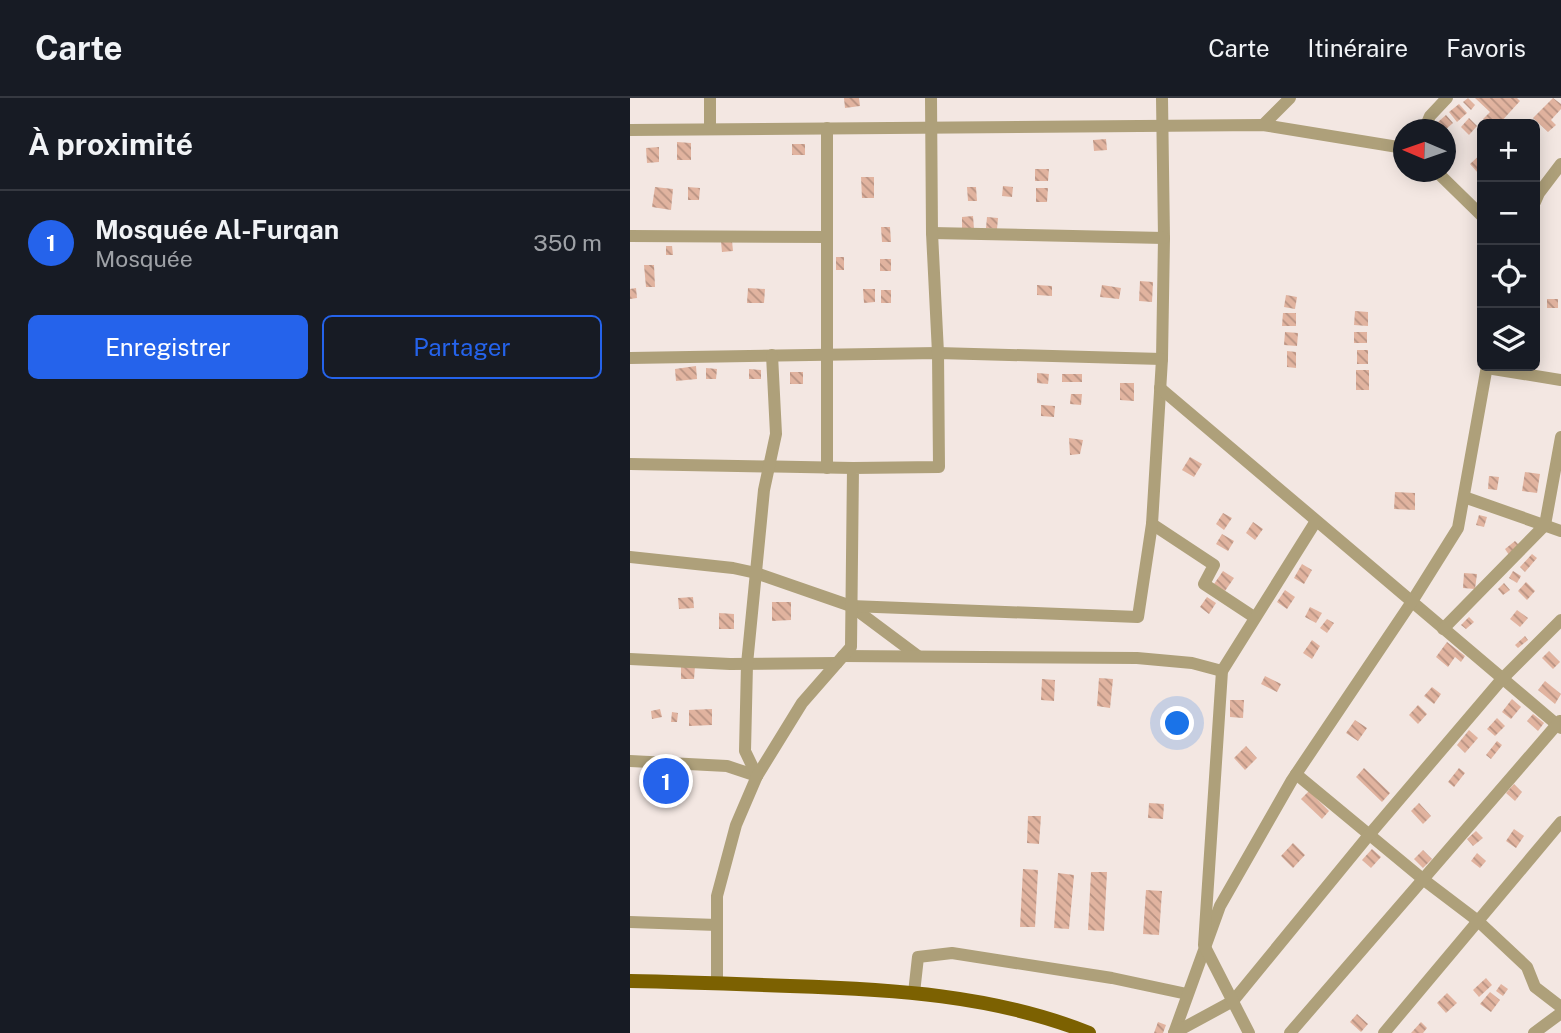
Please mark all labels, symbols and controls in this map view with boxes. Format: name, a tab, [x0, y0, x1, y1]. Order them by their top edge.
text: Carte	[35, 29, 123, 67]
text: Carte	[1208, 34, 1270, 62]
text: Itinéraire	[1308, 34, 1408, 62]
text: Favoris	[1446, 34, 1526, 62]
north arrow	[1393, 119, 1456, 182]
map controls	[1477, 119, 1540, 371]
button: +	[1477, 119, 1540, 182]
text: À proximité	[28, 126, 193, 162]
button: −	[1477, 182, 1540, 245]
text: Mosquée Al-Furqan	[95, 214, 339, 245]
text: 1	[46, 229, 56, 256]
text: 350 m	[533, 229, 602, 256]
text: Mosquée	[95, 245, 193, 272]
button: locate	[1477, 245, 1540, 308]
button: layers	[1477, 308, 1540, 371]
button: Enregistrer	[28, 315, 308, 379]
button: Partager	[322, 315, 602, 379]
your location	[1160, 706, 1194, 740]
pin: 1	[643, 755, 689, 807]

